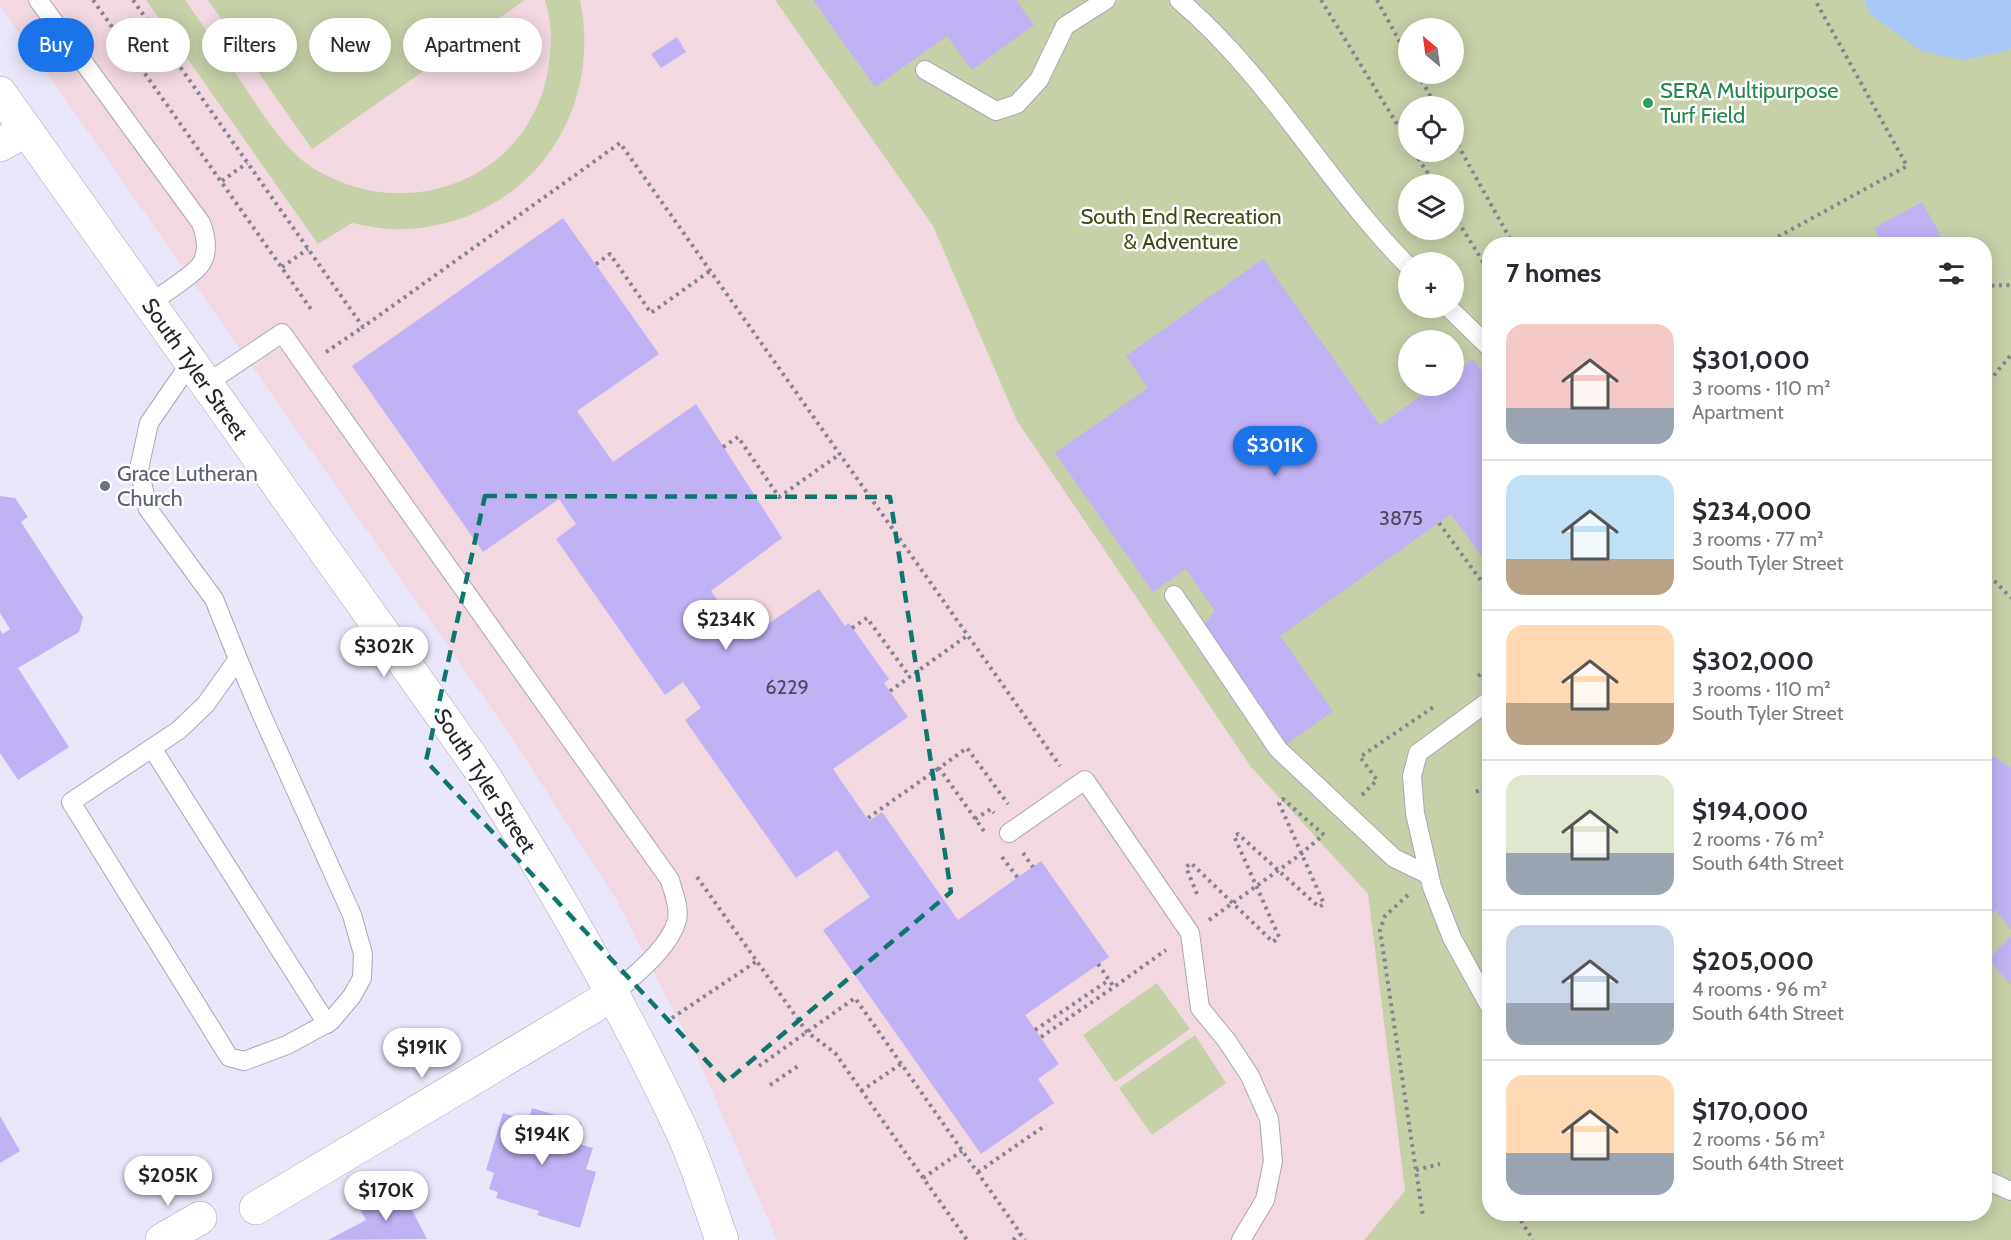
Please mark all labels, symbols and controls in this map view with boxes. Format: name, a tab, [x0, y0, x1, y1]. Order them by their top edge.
chip: Buy	[18, 18, 94, 72]
chip: Rent	[106, 18, 190, 72]
chip: Filters	[202, 18, 297, 72]
chip: New	[309, 18, 391, 72]
chip: Apartment	[403, 18, 542, 72]
north arrow	[1398, 18, 1464, 84]
map controls	[1398, 18, 1464, 396]
place label: SERA Multipurpose Turf Field	[1660, 77, 1839, 129]
button: locate	[1398, 96, 1464, 162]
marker: SERA Multipurpose Turf Field	[1641, 96, 1655, 110]
button: layers	[1398, 174, 1464, 240]
park label: South End Recreation & Adventure	[1080, 203, 1282, 255]
button: +	[1398, 252, 1464, 318]
text: 7 homes	[1506, 257, 1601, 289]
icon: filters	[1935, 257, 1968, 290]
street label: South Tyler Street	[136, 293, 254, 445]
button: −	[1398, 330, 1464, 396]
text: $301,000	[1692, 344, 1810, 376]
icon: home	[1554, 348, 1626, 420]
text: 3 rooms · 110 m²	[1692, 376, 1831, 400]
text: Apartment	[1692, 400, 1784, 424]
pin: $301K	[1233, 426, 1317, 477]
text: $301K	[1247, 433, 1303, 457]
place label: Grace Lutheran Church	[117, 460, 258, 512]
marker: Grace Lutheran Church	[98, 479, 112, 493]
text: $234,000	[1692, 495, 1812, 527]
icon: home	[1554, 499, 1626, 571]
house number: 3875	[1379, 506, 1423, 530]
text: 3 rooms · 77 m²	[1692, 527, 1824, 551]
text: South Tyler Street	[1692, 551, 1843, 575]
pin: $234K	[684, 600, 768, 651]
text: $234K	[697, 607, 755, 631]
pin: $302K	[342, 627, 426, 678]
text: $302K	[354, 634, 414, 658]
text: $302,000	[1692, 645, 1814, 677]
icon: home	[1554, 649, 1626, 721]
house number: 6229	[765, 675, 809, 699]
text: 3 rooms · 110 m²	[1692, 677, 1831, 701]
text: South Tyler Street	[1692, 701, 1843, 725]
street label: South Tyler Street	[428, 704, 542, 859]
text: $194,000	[1692, 795, 1808, 827]
icon: home	[1554, 799, 1626, 871]
text: 2 rooms · 76 m²	[1692, 827, 1824, 851]
text: South 64th Street	[1692, 851, 1844, 875]
text: $205,000	[1692, 945, 1814, 977]
icon: home	[1554, 949, 1626, 1021]
text: 4 rooms · 96 m²	[1692, 977, 1827, 1001]
text: South 64th Street	[1692, 1001, 1844, 1025]
pin: $191K	[380, 1028, 464, 1079]
text: $191K	[397, 1035, 447, 1059]
text: $170,000	[1692, 1095, 1809, 1127]
icon: home	[1554, 1099, 1626, 1171]
pin: $194K	[500, 1115, 584, 1166]
text: $194K	[514, 1122, 570, 1146]
text: 2 rooms · 56 m²	[1692, 1127, 1825, 1151]
text: South 64th Street	[1692, 1151, 1844, 1175]
pin: $205K	[126, 1156, 210, 1207]
text: $205K	[138, 1163, 198, 1187]
pin: $170K	[344, 1171, 428, 1222]
text: $170K	[358, 1178, 414, 1202]

